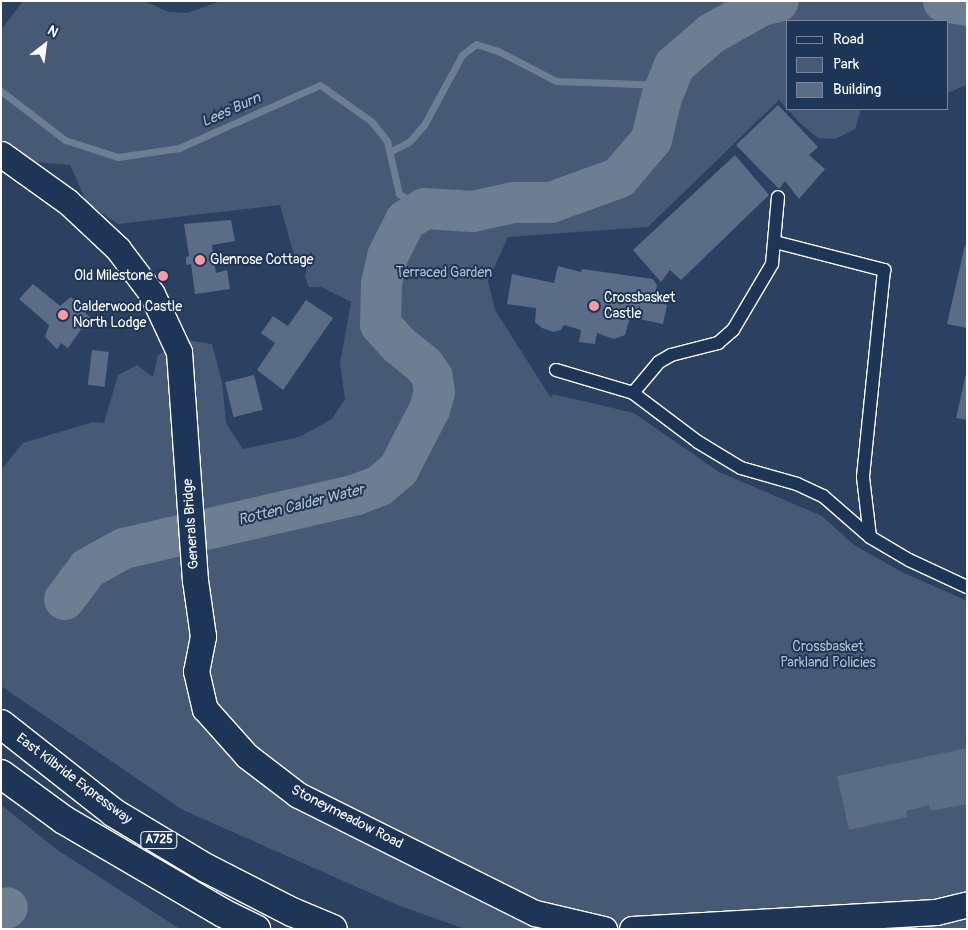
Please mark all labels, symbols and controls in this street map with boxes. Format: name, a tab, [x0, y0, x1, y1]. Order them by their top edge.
north arrow	[20, 20, 70, 70]
legend	[786, 20, 948, 110]
text: N	[44, 22, 61, 41]
text: Road	[833, 30, 864, 49]
text: Park	[833, 55, 859, 74]
text: Building	[833, 80, 881, 99]
water label: Lees Burn	[199, 89, 263, 131]
place label: Glenrose Cottage	[210, 252, 313, 268]
marker: Glenrose Cottage	[194, 254, 206, 266]
park label: Terraced Garden	[396, 265, 492, 281]
place label: Old Milestone	[74, 268, 153, 284]
marker: Old Milestone	[157, 270, 169, 282]
place label: Crossbasket Castle	[604, 290, 675, 322]
place label: Calderwood Castle North Lodge	[73, 299, 182, 332]
marker: Crossbasket Castle	[588, 300, 600, 312]
marker: Calderwood Castle North Lodge	[57, 309, 69, 321]
street label: Generals Bridge	[179, 478, 203, 570]
water label: Rotten Calder Water	[236, 481, 366, 529]
park label: Crossbasket Parkland Policies	[780, 639, 876, 672]
street label: East Kilbride Expressway	[13, 730, 135, 828]
street label: Stoneymeadow Road	[288, 782, 406, 852]
road number: A725	[140, 830, 178, 850]

